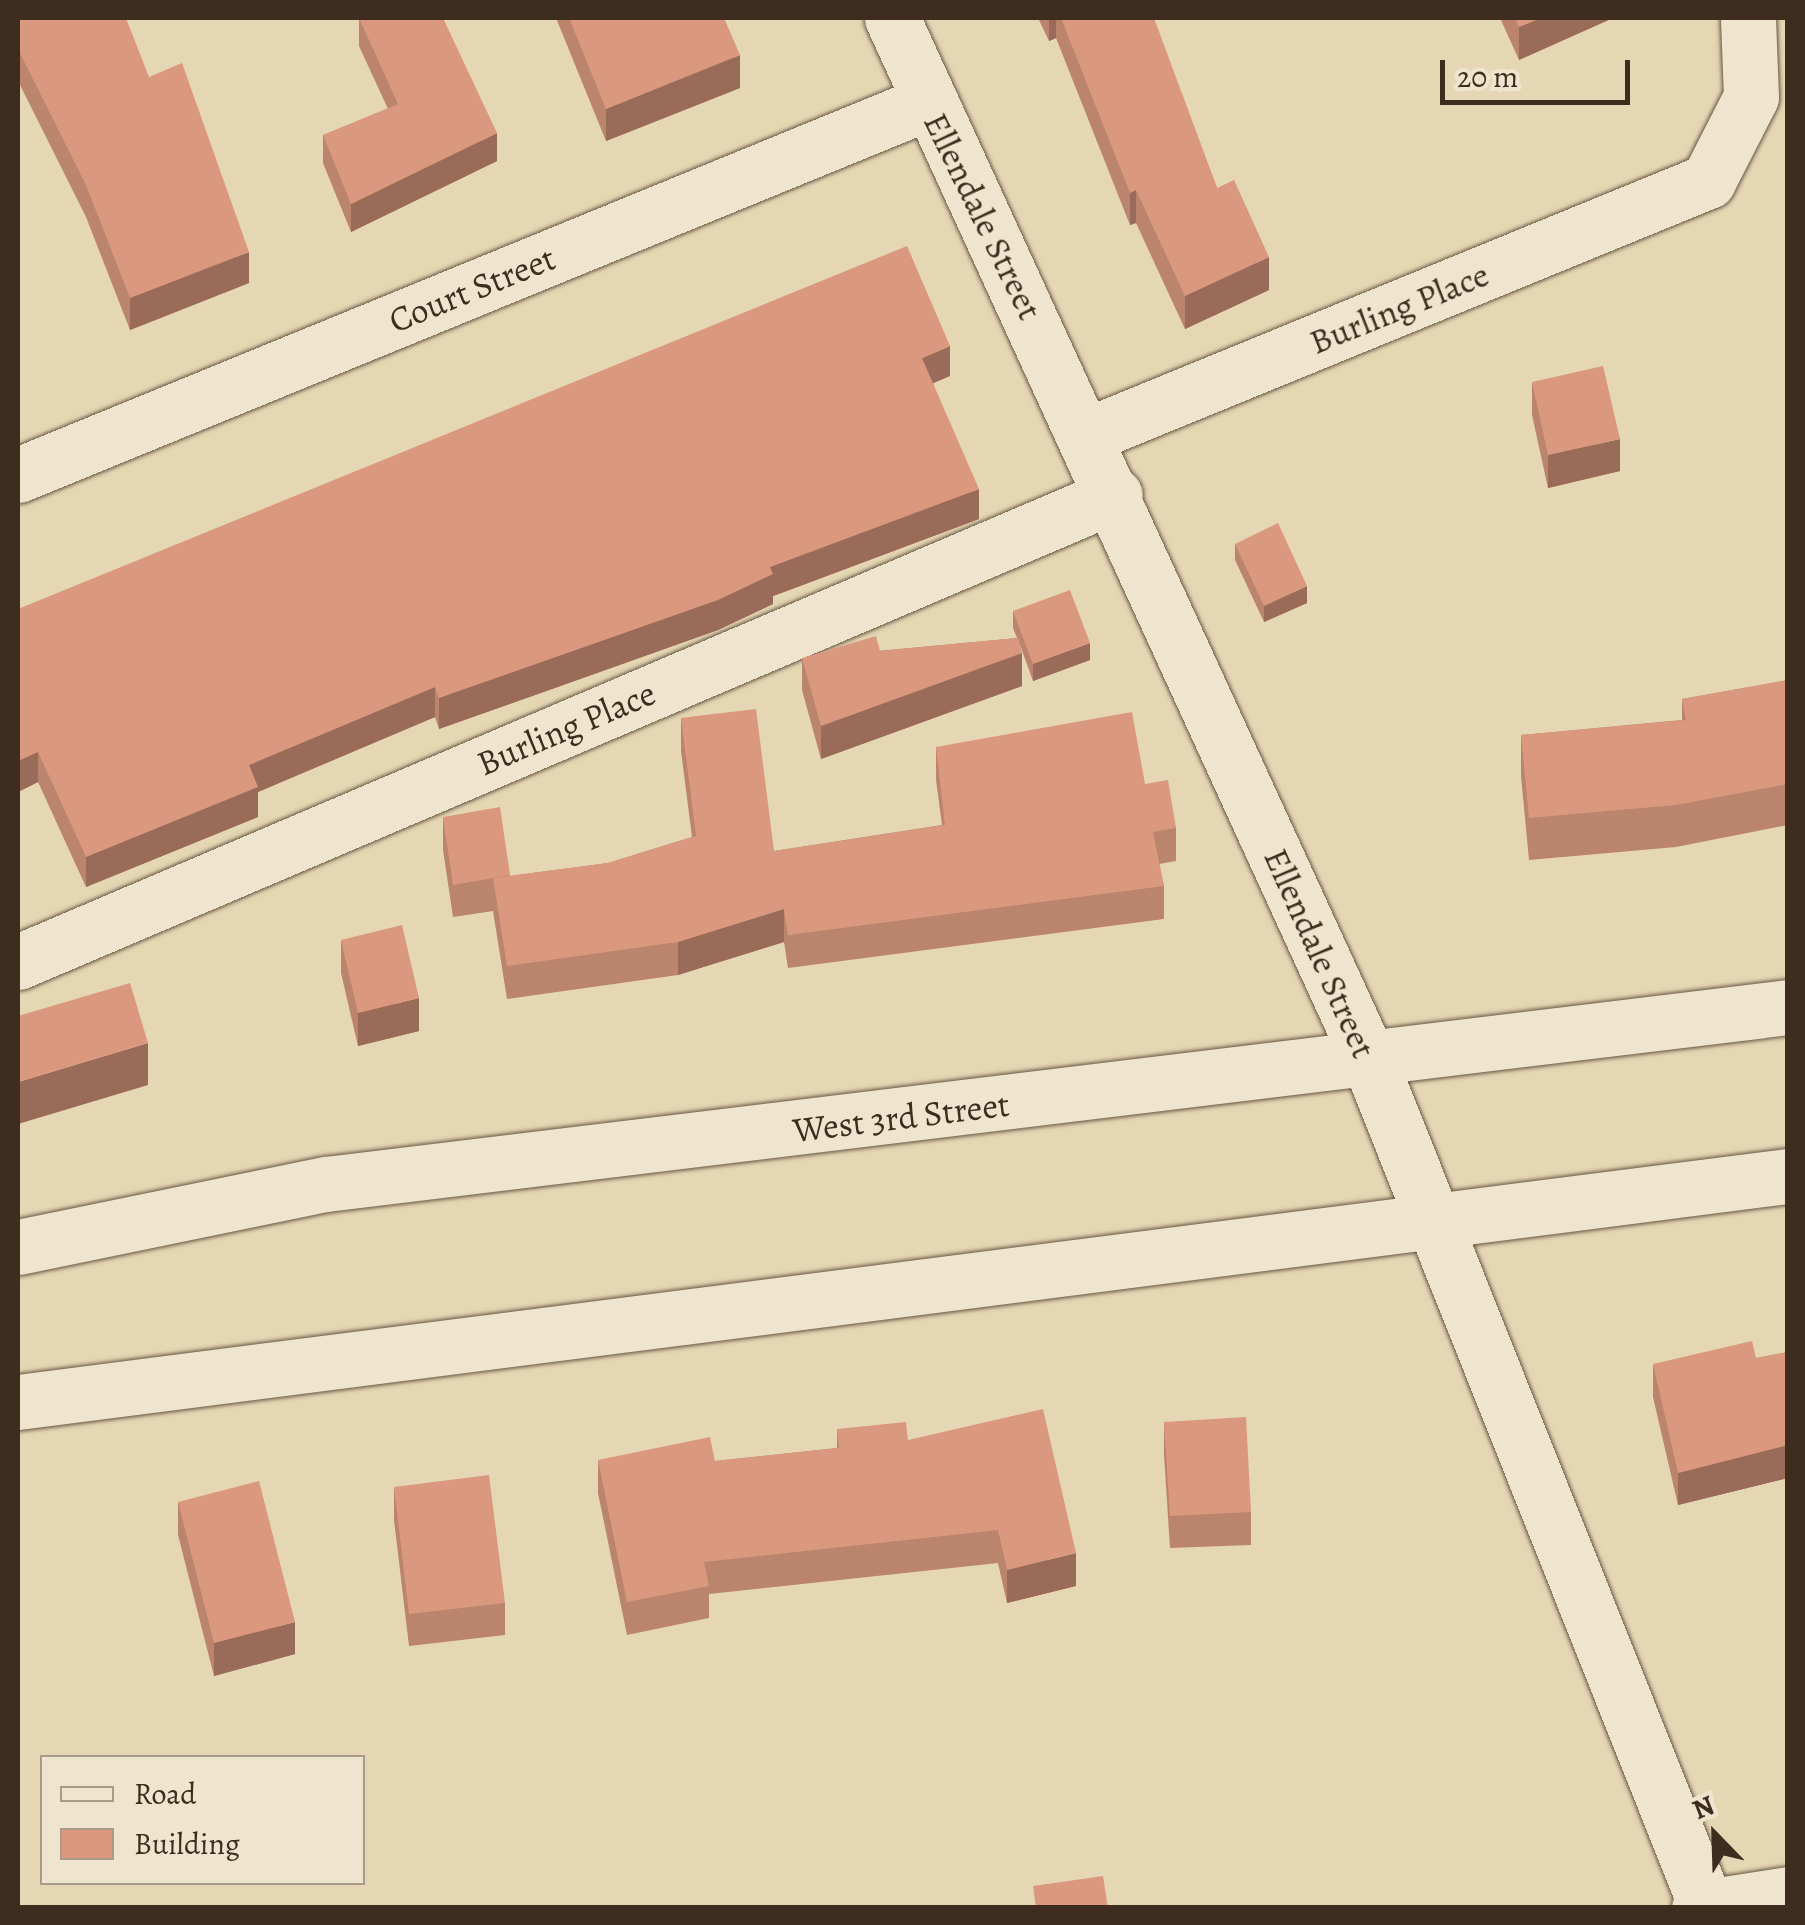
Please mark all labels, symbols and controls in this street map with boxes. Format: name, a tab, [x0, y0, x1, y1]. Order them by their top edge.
scale bar	[1445, 40, 1635, 102]
text: 20 m	[1457, 57, 1518, 97]
street label: Ellendale Street	[915, 106, 1051, 326]
street label: Court Street	[383, 237, 561, 341]
street label: Burling Place	[1303, 253, 1495, 363]
street label: Burling Place	[471, 672, 661, 784]
street label: Ellendale Street	[1255, 842, 1385, 1064]
street label: West 3rd Street	[790, 1083, 1012, 1151]
legend	[40, 1755, 365, 1885]
text: Road	[134, 1774, 196, 1814]
north arrow	[1665, 1785, 1765, 1885]
text: N	[1686, 1786, 1720, 1829]
text: Building	[134, 1824, 240, 1864]

